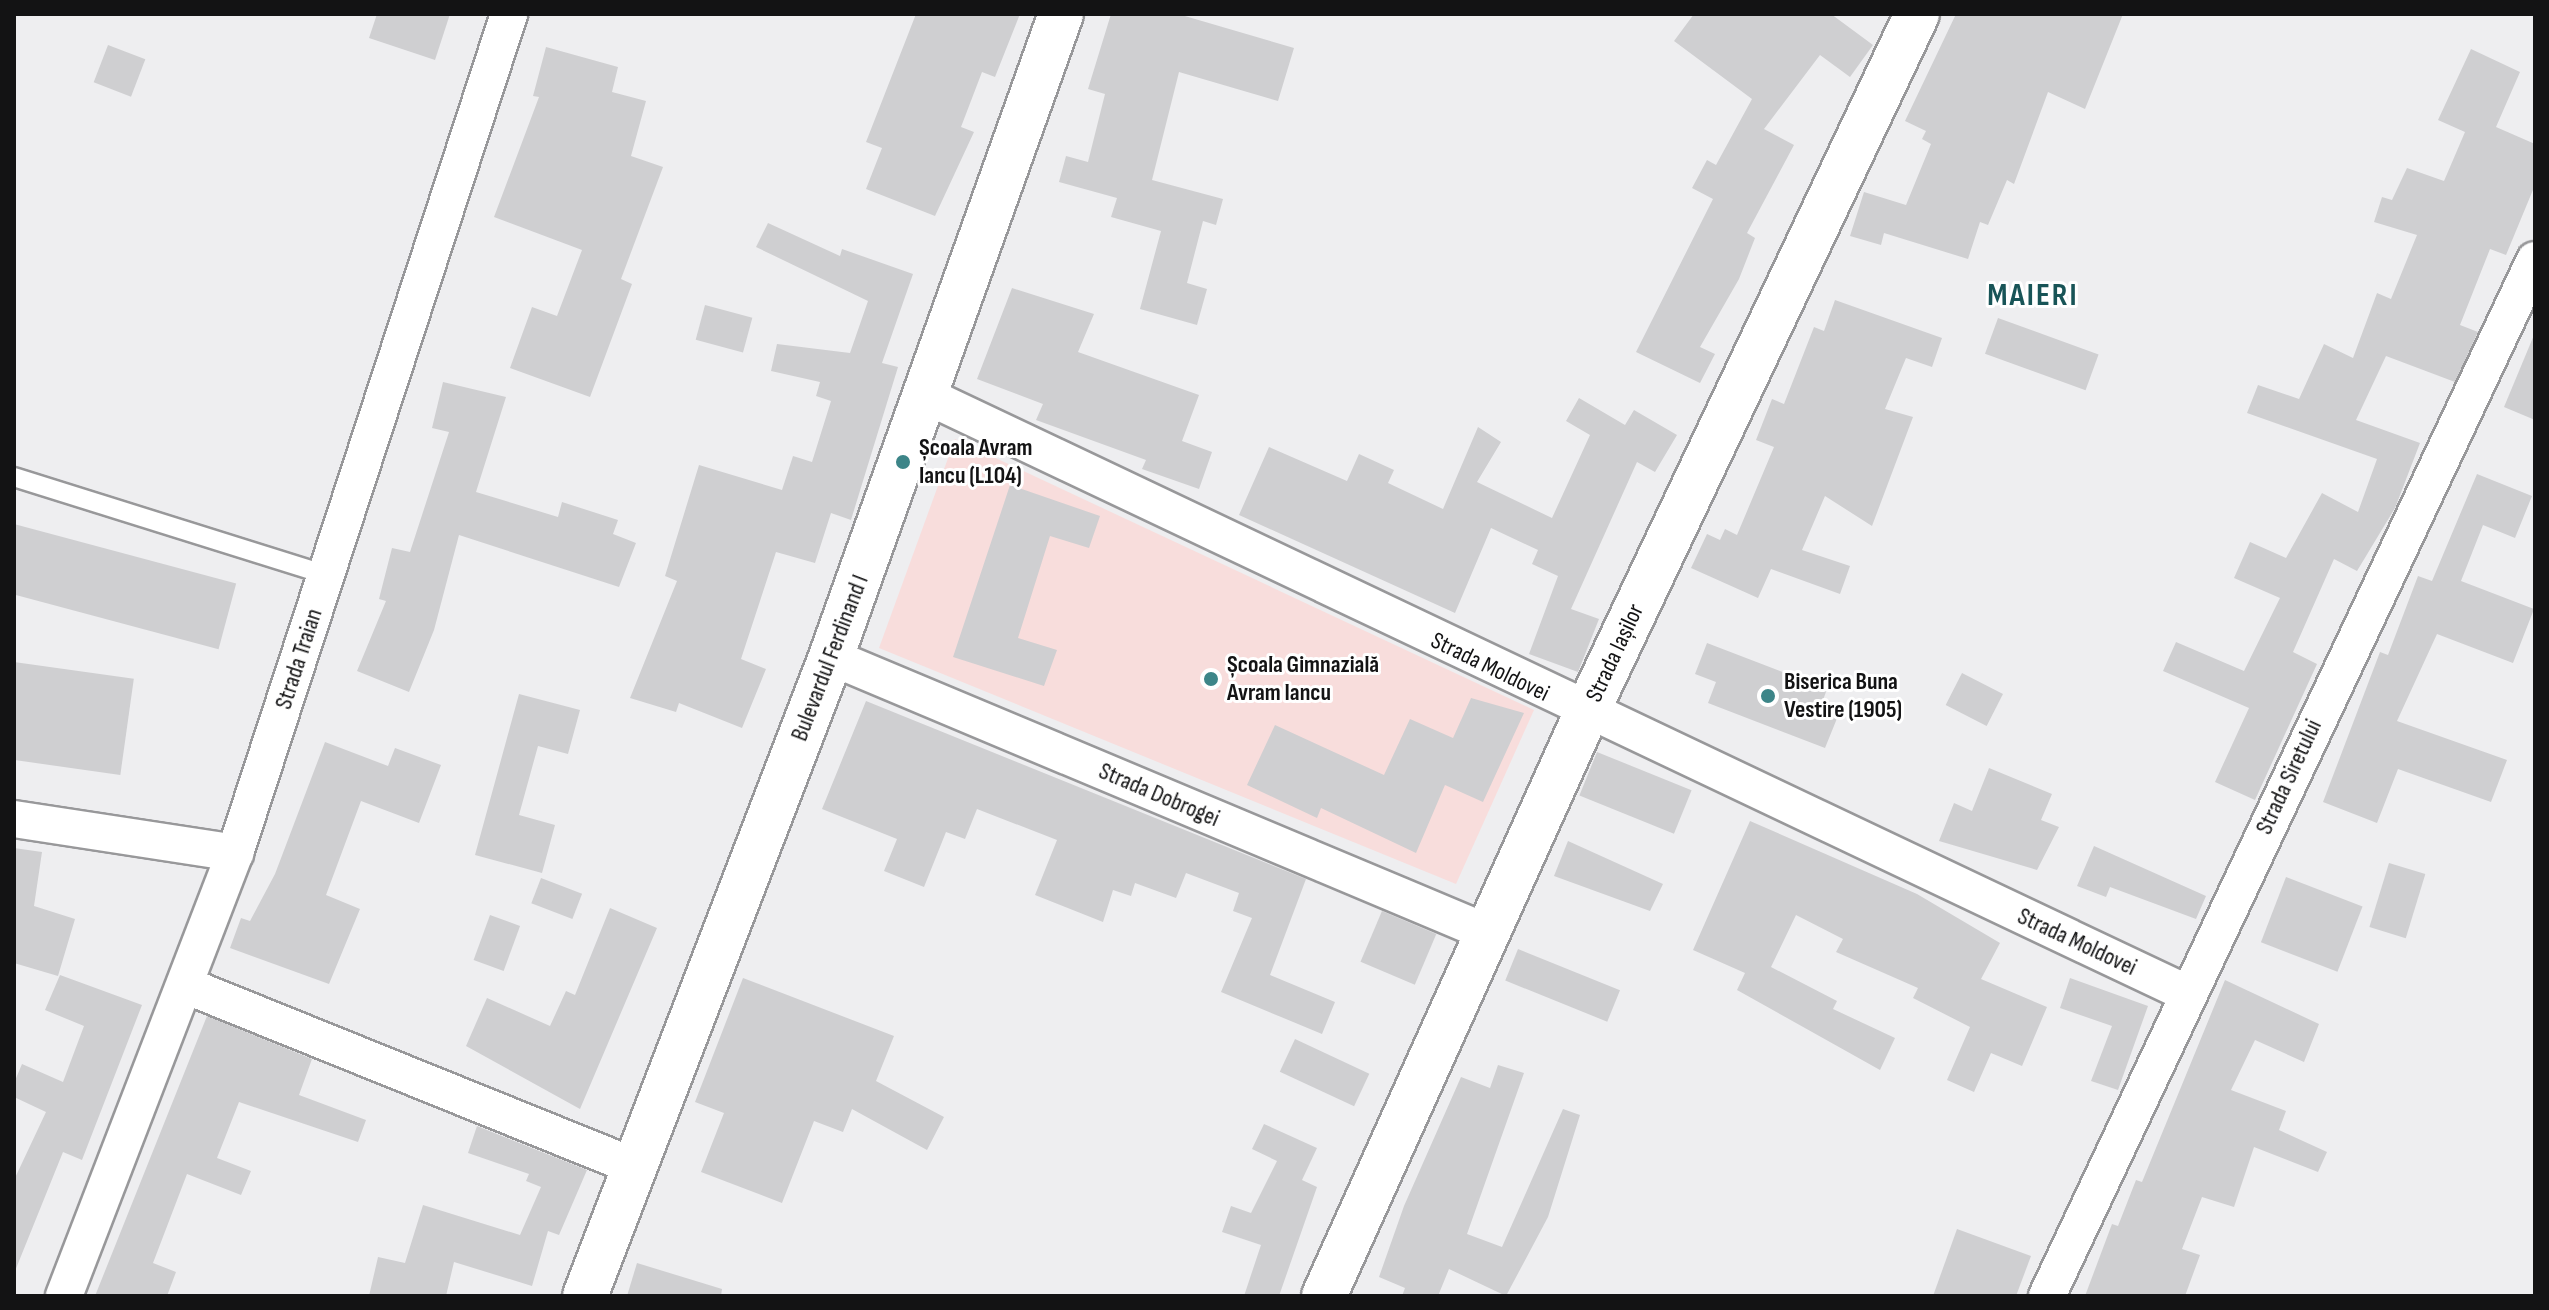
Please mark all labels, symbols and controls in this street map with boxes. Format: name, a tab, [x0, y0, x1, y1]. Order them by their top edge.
district label: MAIERI	[1987, 277, 2079, 315]
place label: Școala Avram Iancu (L104)	[919, 434, 1032, 490]
marker: Școala Avram Iancu (L104)	[894, 453, 912, 471]
street label: Bulevardul Ferdinand I	[785, 571, 875, 745]
street label: Strada Iașilor	[1580, 599, 1650, 707]
street label: Strada Traian	[269, 605, 329, 713]
street label: Strada Moldovei	[1426, 626, 1554, 708]
place label: Școala Gimnazială Avram Iancu	[1227, 651, 1379, 707]
place label: Biserica Buna Vestire (1905)	[1784, 668, 1902, 724]
marker: Școala Gimnazială Avram Iancu	[1202, 670, 1220, 688]
marker: Biserica Buna Vestire (1905)	[1759, 687, 1777, 705]
street label: Strada Siretului	[2250, 715, 2328, 839]
street label: Strada Dobrogei	[1094, 757, 1224, 833]
street label: Strada Moldovei	[2013, 902, 2141, 982]

